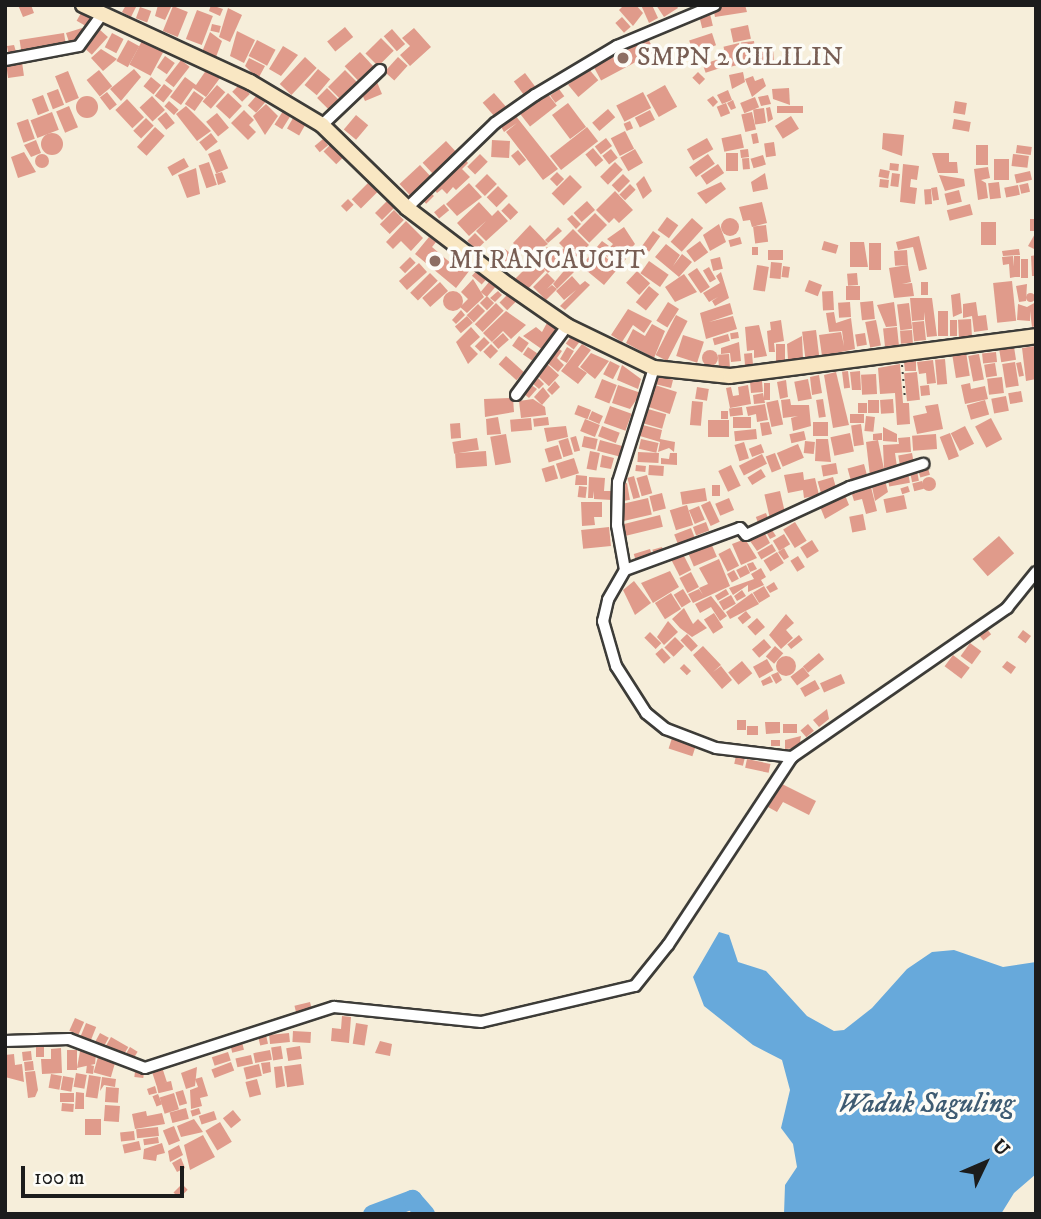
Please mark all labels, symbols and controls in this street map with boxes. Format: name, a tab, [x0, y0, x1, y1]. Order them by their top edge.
place label: SMPN 2 CILILIN	[637, 42, 843, 74]
marker: SMPN 2 CILILIN	[615, 50, 631, 66]
place label: MI RANCAUCIT	[449, 245, 645, 277]
marker: MI RANCAUCIT	[427, 253, 443, 269]
water label: Waduk Saguling	[838, 1087, 1014, 1121]
north arrow	[950, 1128, 1020, 1198]
text: U	[987, 1135, 1014, 1161]
scale bar	[24, 1152, 187, 1196]
text: 100 m	[34, 1165, 85, 1191]

